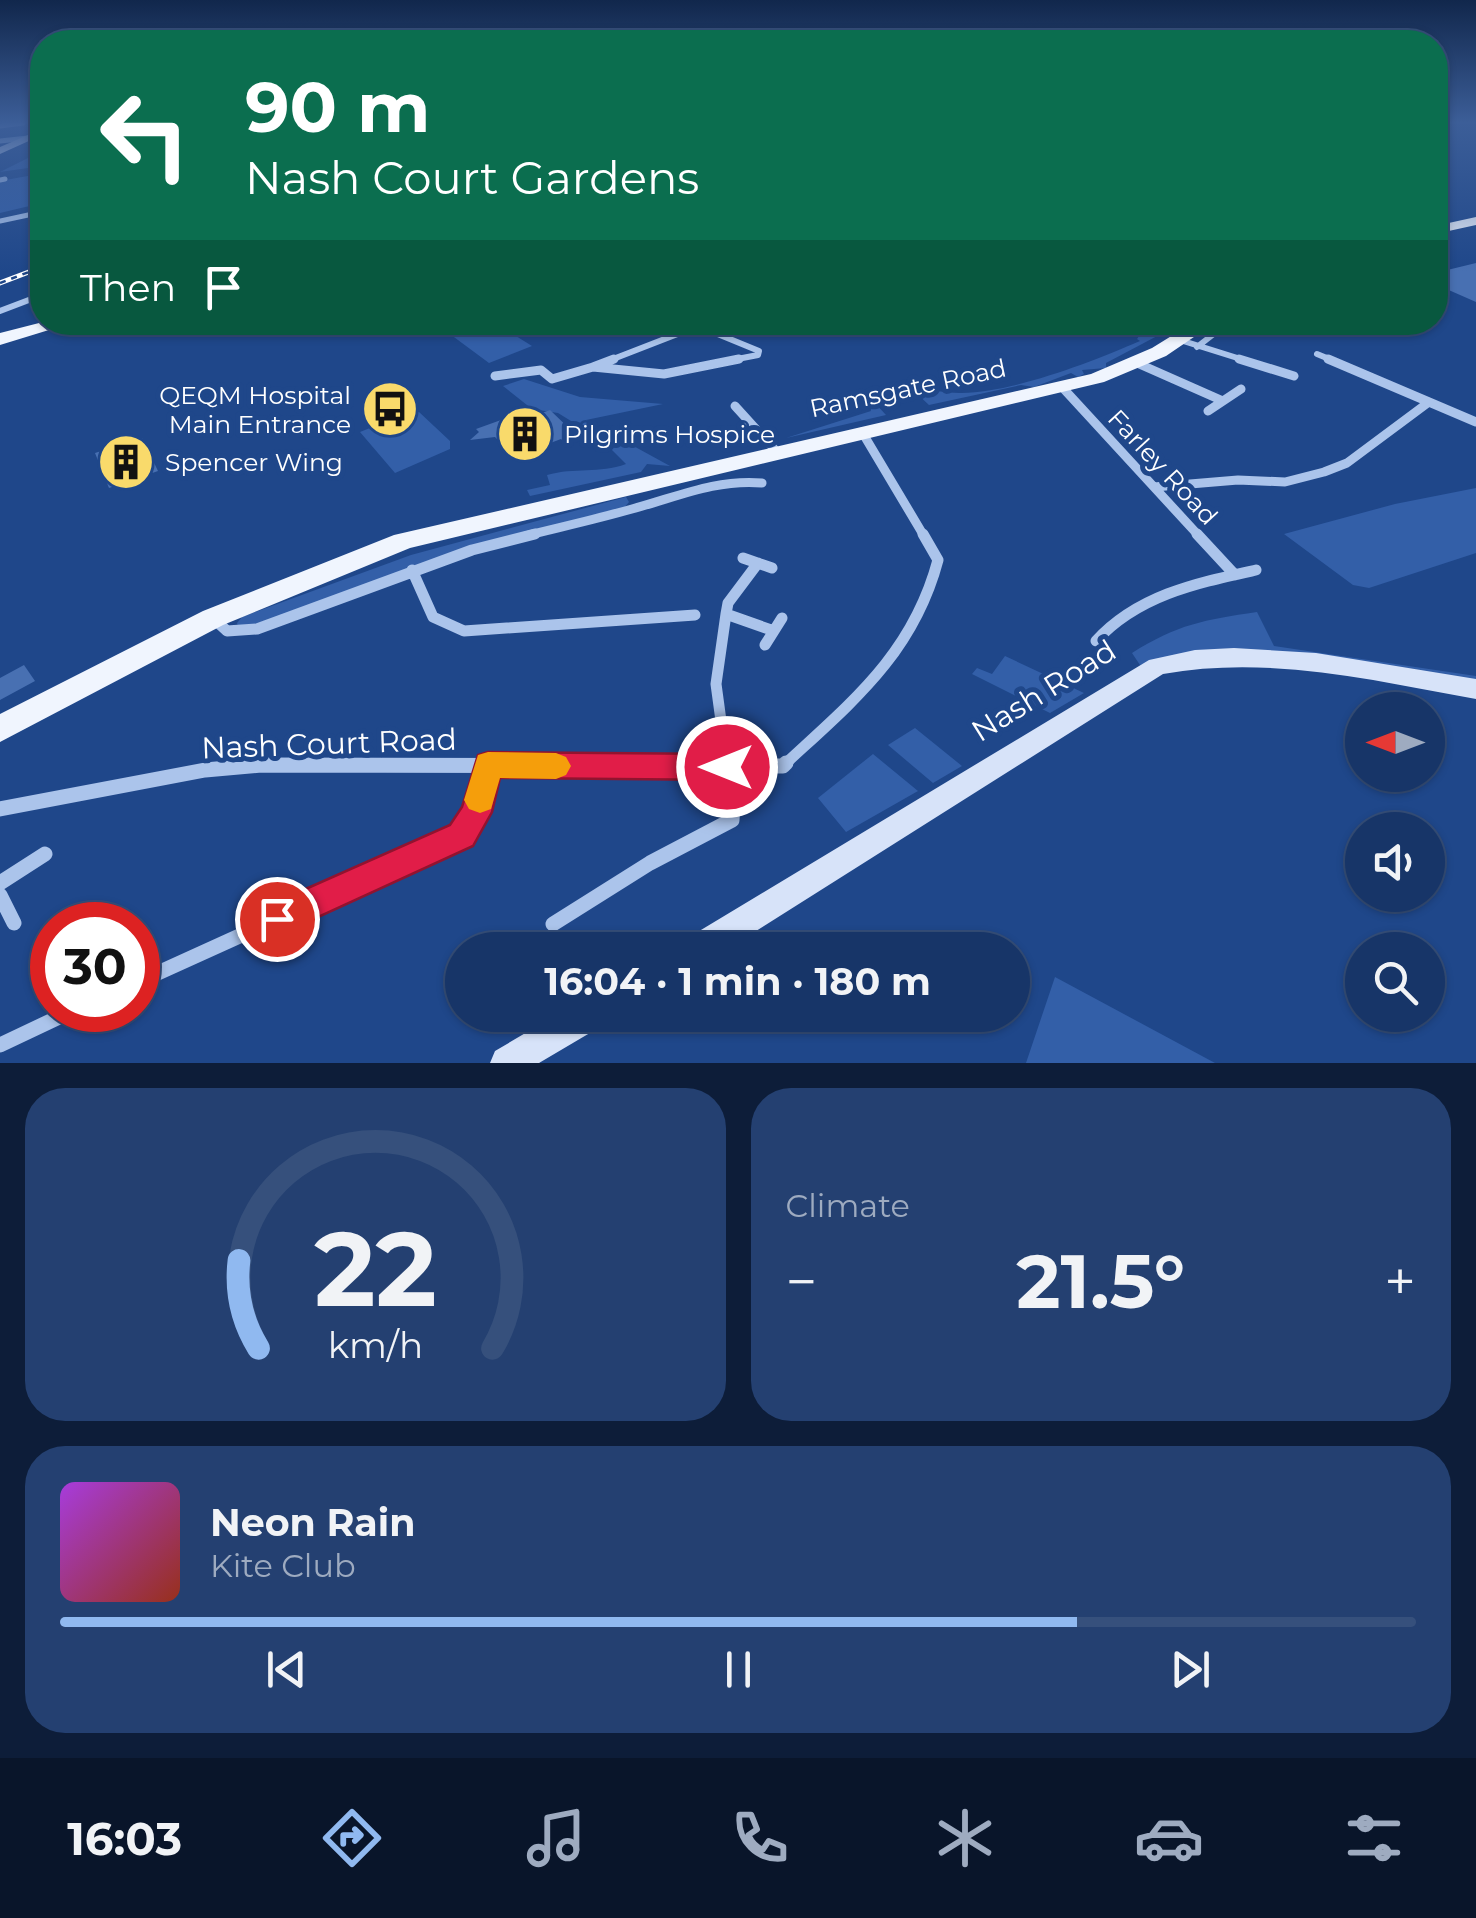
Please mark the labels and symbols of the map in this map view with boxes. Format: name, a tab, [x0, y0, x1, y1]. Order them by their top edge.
street label: Ramsgate Road	[807, 353, 1009, 423]
bus stop icon: QEQM Hospital Main Entrance	[360, 379, 420, 439]
place label: QEQM Hospital Main Entrance	[159, 380, 351, 439]
street label: Farley Road	[1102, 403, 1224, 531]
building icon: Pilgrims Hospice	[495, 404, 555, 464]
place label: Pilgrims Hospice	[564, 419, 775, 449]
building icon: Spencer Wing	[96, 432, 156, 492]
place label: Spencer Wing	[165, 447, 343, 477]
street label: Nash Road	[965, 632, 1123, 750]
north arrow	[1345, 692, 1445, 792]
position arrow	[675, 715, 779, 819]
street label: Nash Court Road	[201, 721, 457, 766]
pin	[235, 877, 320, 962]
speed limit sign: 30	[30, 902, 160, 1032]

